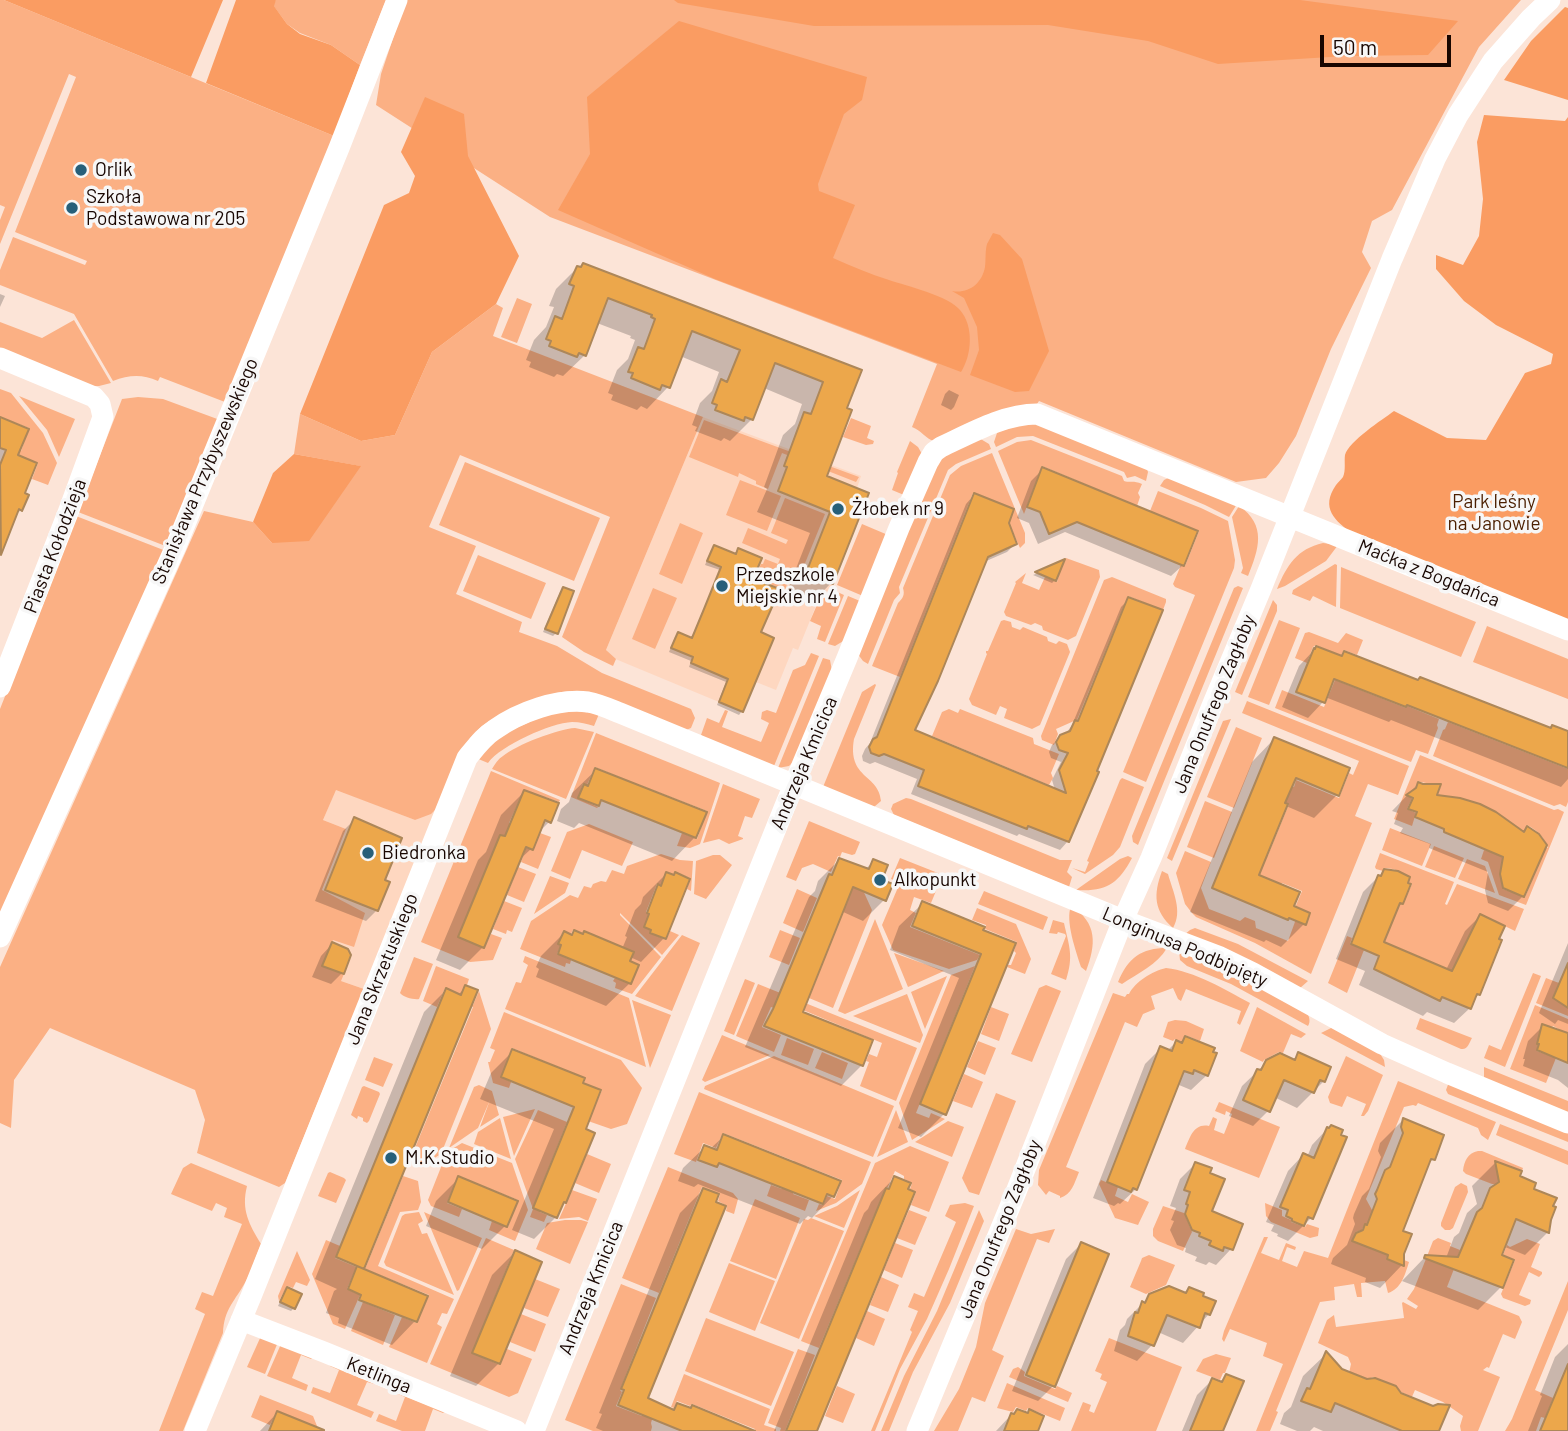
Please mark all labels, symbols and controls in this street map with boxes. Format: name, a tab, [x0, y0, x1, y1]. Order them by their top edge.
scale bar	[1323, 21, 1454, 65]
text: 50 m	[1333, 34, 1377, 59]
place label: Orlik	[95, 159, 132, 181]
marker: Orlik	[73, 162, 89, 178]
place label: Szkoła Podstawowa nr 205	[86, 186, 245, 230]
marker: Szkoła Podstawowa nr 205	[64, 200, 80, 216]
street label: Stanisława Przybyszewskiego	[147, 354, 263, 588]
street label: Piasta Kołodzieja	[19, 476, 91, 616]
park label: Park leśny na Janowie	[1447, 491, 1541, 535]
place label: Żłobek nr 9	[852, 498, 944, 520]
marker: Żłobek nr 9	[830, 501, 846, 517]
street label: Maćka z Bogdańca	[1355, 534, 1503, 612]
place label: Przedszkole Miejskie nr 4	[736, 564, 838, 608]
marker: Przedszkole Miejskie nr 4	[714, 578, 730, 594]
street label: Jana Onufrego Zagłoby	[1168, 611, 1260, 797]
street label: Andrzeja Kmicica	[766, 693, 842, 833]
place label: Biedronka	[382, 842, 466, 864]
marker: Biedronka	[360, 845, 376, 861]
place label: Alkopunkt	[894, 869, 977, 891]
marker: Alkopunkt	[872, 872, 888, 888]
street label: Jana Skrzetuskiego	[341, 890, 423, 1048]
street label: Longinusa Podbipięty	[1099, 902, 1271, 992]
street label: Jana Onufrego Zagłoby	[954, 1136, 1046, 1322]
place label: M.K.Studio	[405, 1147, 495, 1169]
marker: M.K.Studio	[383, 1150, 399, 1166]
street label: Andrzeja Kmicica	[554, 1218, 628, 1358]
street label: Ketlinga	[343, 1352, 415, 1398]

